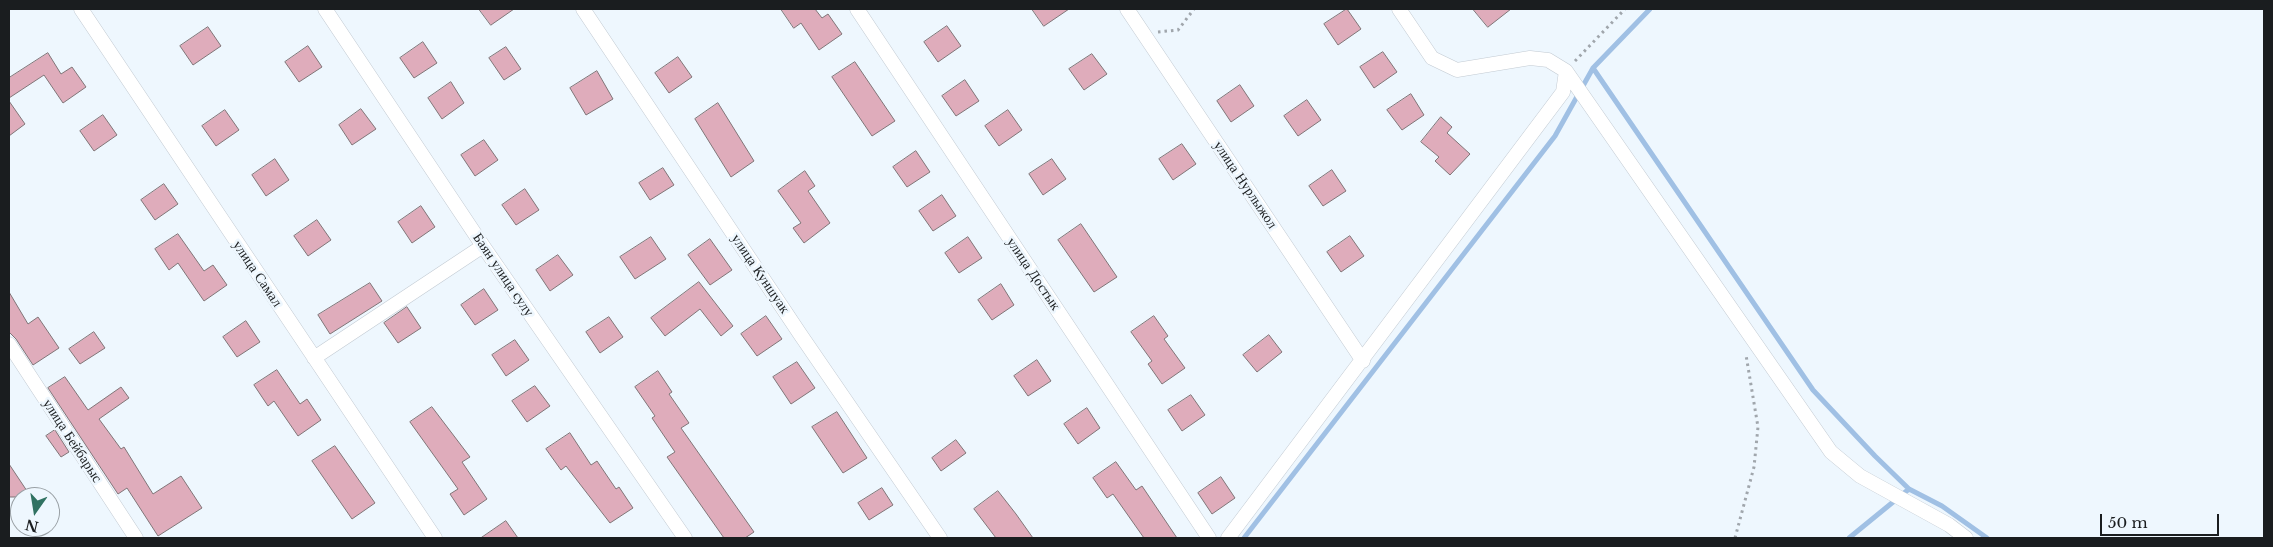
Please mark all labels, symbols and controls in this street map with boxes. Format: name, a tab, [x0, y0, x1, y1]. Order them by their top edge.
street label: улица Нурлыжол	[1210, 138, 1280, 232]
street label: Баян улица сулу	[469, 230, 537, 320]
street label: улица Куншуак	[727, 231, 793, 317]
street label: улица Достык	[1003, 234, 1063, 314]
street label: улица Самал	[229, 238, 285, 310]
street label: улица Бейбарыс	[39, 396, 105, 486]
north arrow	[10, 487, 60, 537]
scale bar	[2103, 504, 2222, 536]
text: 50 m	[2108, 513, 2148, 532]
text: N	[23, 515, 40, 536]

